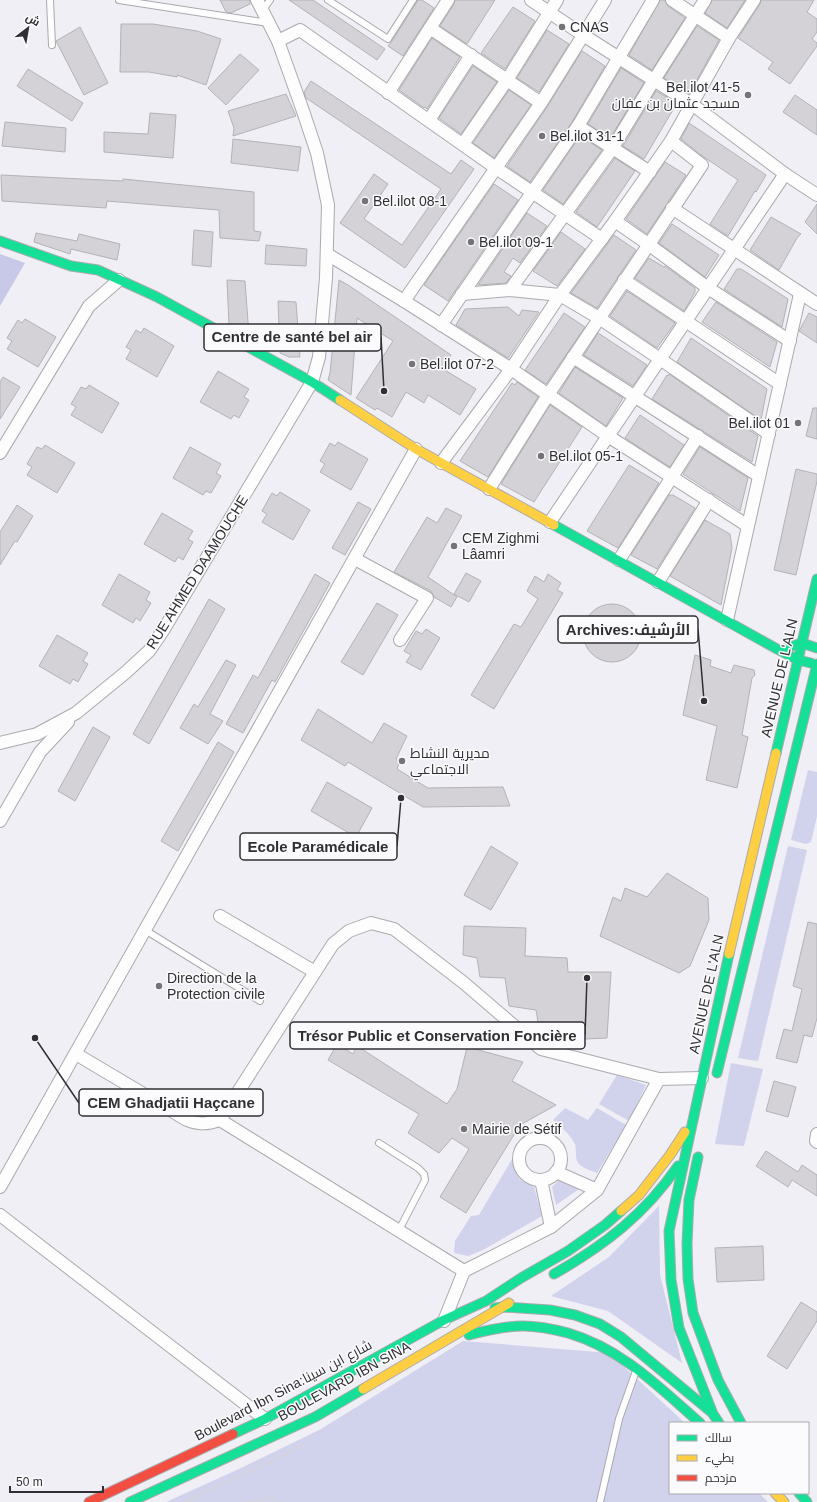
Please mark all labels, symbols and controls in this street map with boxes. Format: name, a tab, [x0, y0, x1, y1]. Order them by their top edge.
north arrow	[8, 8, 48, 48]
text: ش	[23, 11, 42, 29]
place label: CNAS	[570, 19, 609, 35]
marker: CNAS	[557, 22, 567, 32]
place label: Bel.ilot 41-5 مسجد عثمان بن عفان	[612, 79, 740, 111]
marker: Bel.ilot 41-5 مسجد عثمان بن عفان	[743, 90, 753, 100]
place label: Bel.ilot 31-1	[550, 128, 624, 144]
marker: Bel.ilot 31-1	[537, 131, 547, 141]
place label: Bel.ilot 08-1	[373, 193, 447, 209]
marker: Bel.ilot 08-1	[360, 196, 370, 206]
place label: Bel.ilot 09-1	[479, 234, 553, 250]
marker: Bel.ilot 09-1	[466, 237, 476, 247]
callout: Centre de santé bel air	[204, 324, 381, 351]
text: Centre de santé bel air	[212, 328, 373, 345]
place label: Bel.ilot 07-2	[420, 356, 494, 372]
marker: Bel.ilot 07-2	[407, 359, 417, 369]
place label: Bel.ilot 01	[729, 415, 790, 431]
marker: Bel.ilot 01	[793, 418, 803, 428]
place label: Bel.ilot 05-1	[549, 448, 623, 464]
marker: Bel.ilot 05-1	[536, 451, 546, 461]
street label: RUE AHMED DAAMOUCHE	[143, 492, 251, 652]
place label: CEM Zighmi Lâamri	[462, 530, 539, 562]
marker: CEM Zighmi Lâamri	[449, 541, 459, 551]
callout: Archives:الأرشيف	[558, 616, 698, 643]
street label: AVENUE DE L'ALN	[758, 617, 800, 739]
text: Archives:الأرشيف	[566, 621, 690, 639]
place label: مديرية النشاط الاجتماعي	[410, 745, 490, 781]
marker: مديرية النشاط الاجتماعي	[397, 756, 407, 766]
callout: Ecole Paramédicale	[240, 833, 397, 860]
text: Ecole Paramédicale	[248, 838, 388, 855]
street label: AVENUE DE L'ALN	[686, 933, 726, 1055]
place label: Direction de la Protection civile	[167, 970, 265, 1002]
marker: Direction de la Protection civile	[154, 981, 164, 991]
callout: Trésor Public et Conservation Foncière	[290, 1022, 585, 1049]
text: Trésor Public et Conservation Foncière	[297, 1027, 577, 1044]
callout: CEM Ghadjatii Haçcane	[79, 1089, 263, 1116]
text: CEM Ghadjatii Haçcane	[87, 1094, 255, 1111]
place label: Mairie de Sétif	[472, 1121, 562, 1137]
marker: Mairie de Sétif	[459, 1124, 469, 1134]
street label: Boulevard Ibn Sina:شارع ابن سينا	[192, 1336, 375, 1445]
street label: BOULEVARD IBN SINA	[275, 1338, 414, 1424]
legend	[669, 1422, 809, 1494]
text: سالك	[705, 1431, 732, 1445]
text: بطيء	[705, 1451, 734, 1468]
scale bar	[10, 1468, 103, 1494]
text: مزدحم	[705, 1471, 737, 1486]
text: 50 m	[16, 1475, 43, 1489]

